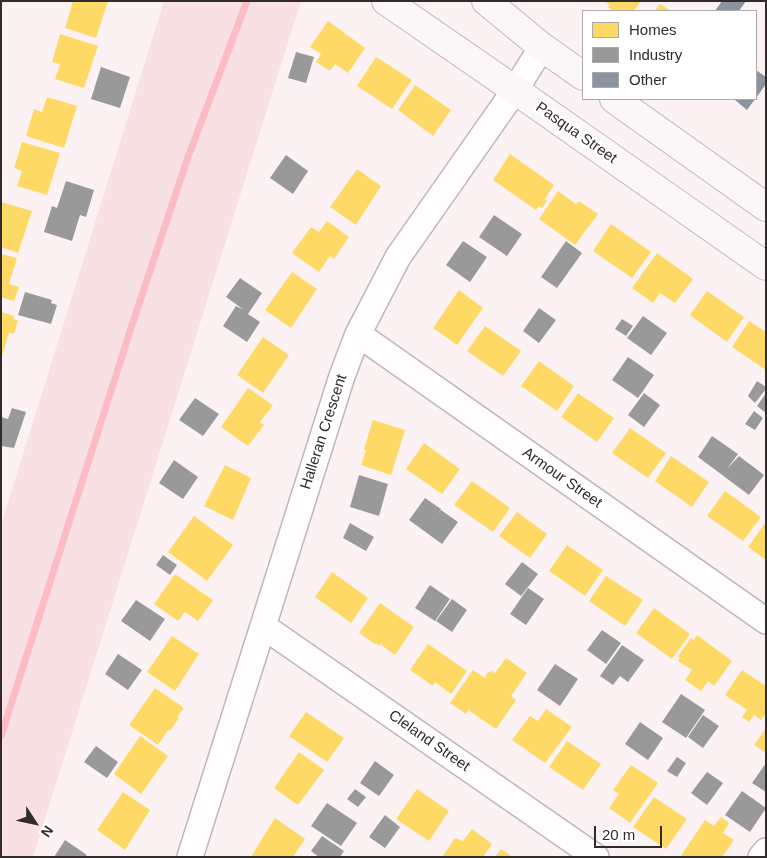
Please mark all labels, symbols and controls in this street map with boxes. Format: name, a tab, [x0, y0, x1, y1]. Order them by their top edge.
legend	[582, 10, 757, 100]
text: Homes	[629, 21, 677, 38]
text: Industry	[629, 46, 682, 63]
text: Other	[629, 71, 667, 88]
street label: Pasqua Street	[532, 98, 620, 168]
street label: Halleran Crescent	[297, 372, 351, 492]
street label: Armour Street	[519, 444, 605, 512]
street label: Cleland Street	[385, 706, 473, 776]
north arrow	[10, 798, 60, 848]
scale bar	[597, 816, 664, 848]
text: N	[38, 823, 57, 840]
text: 20 m	[602, 826, 635, 843]

